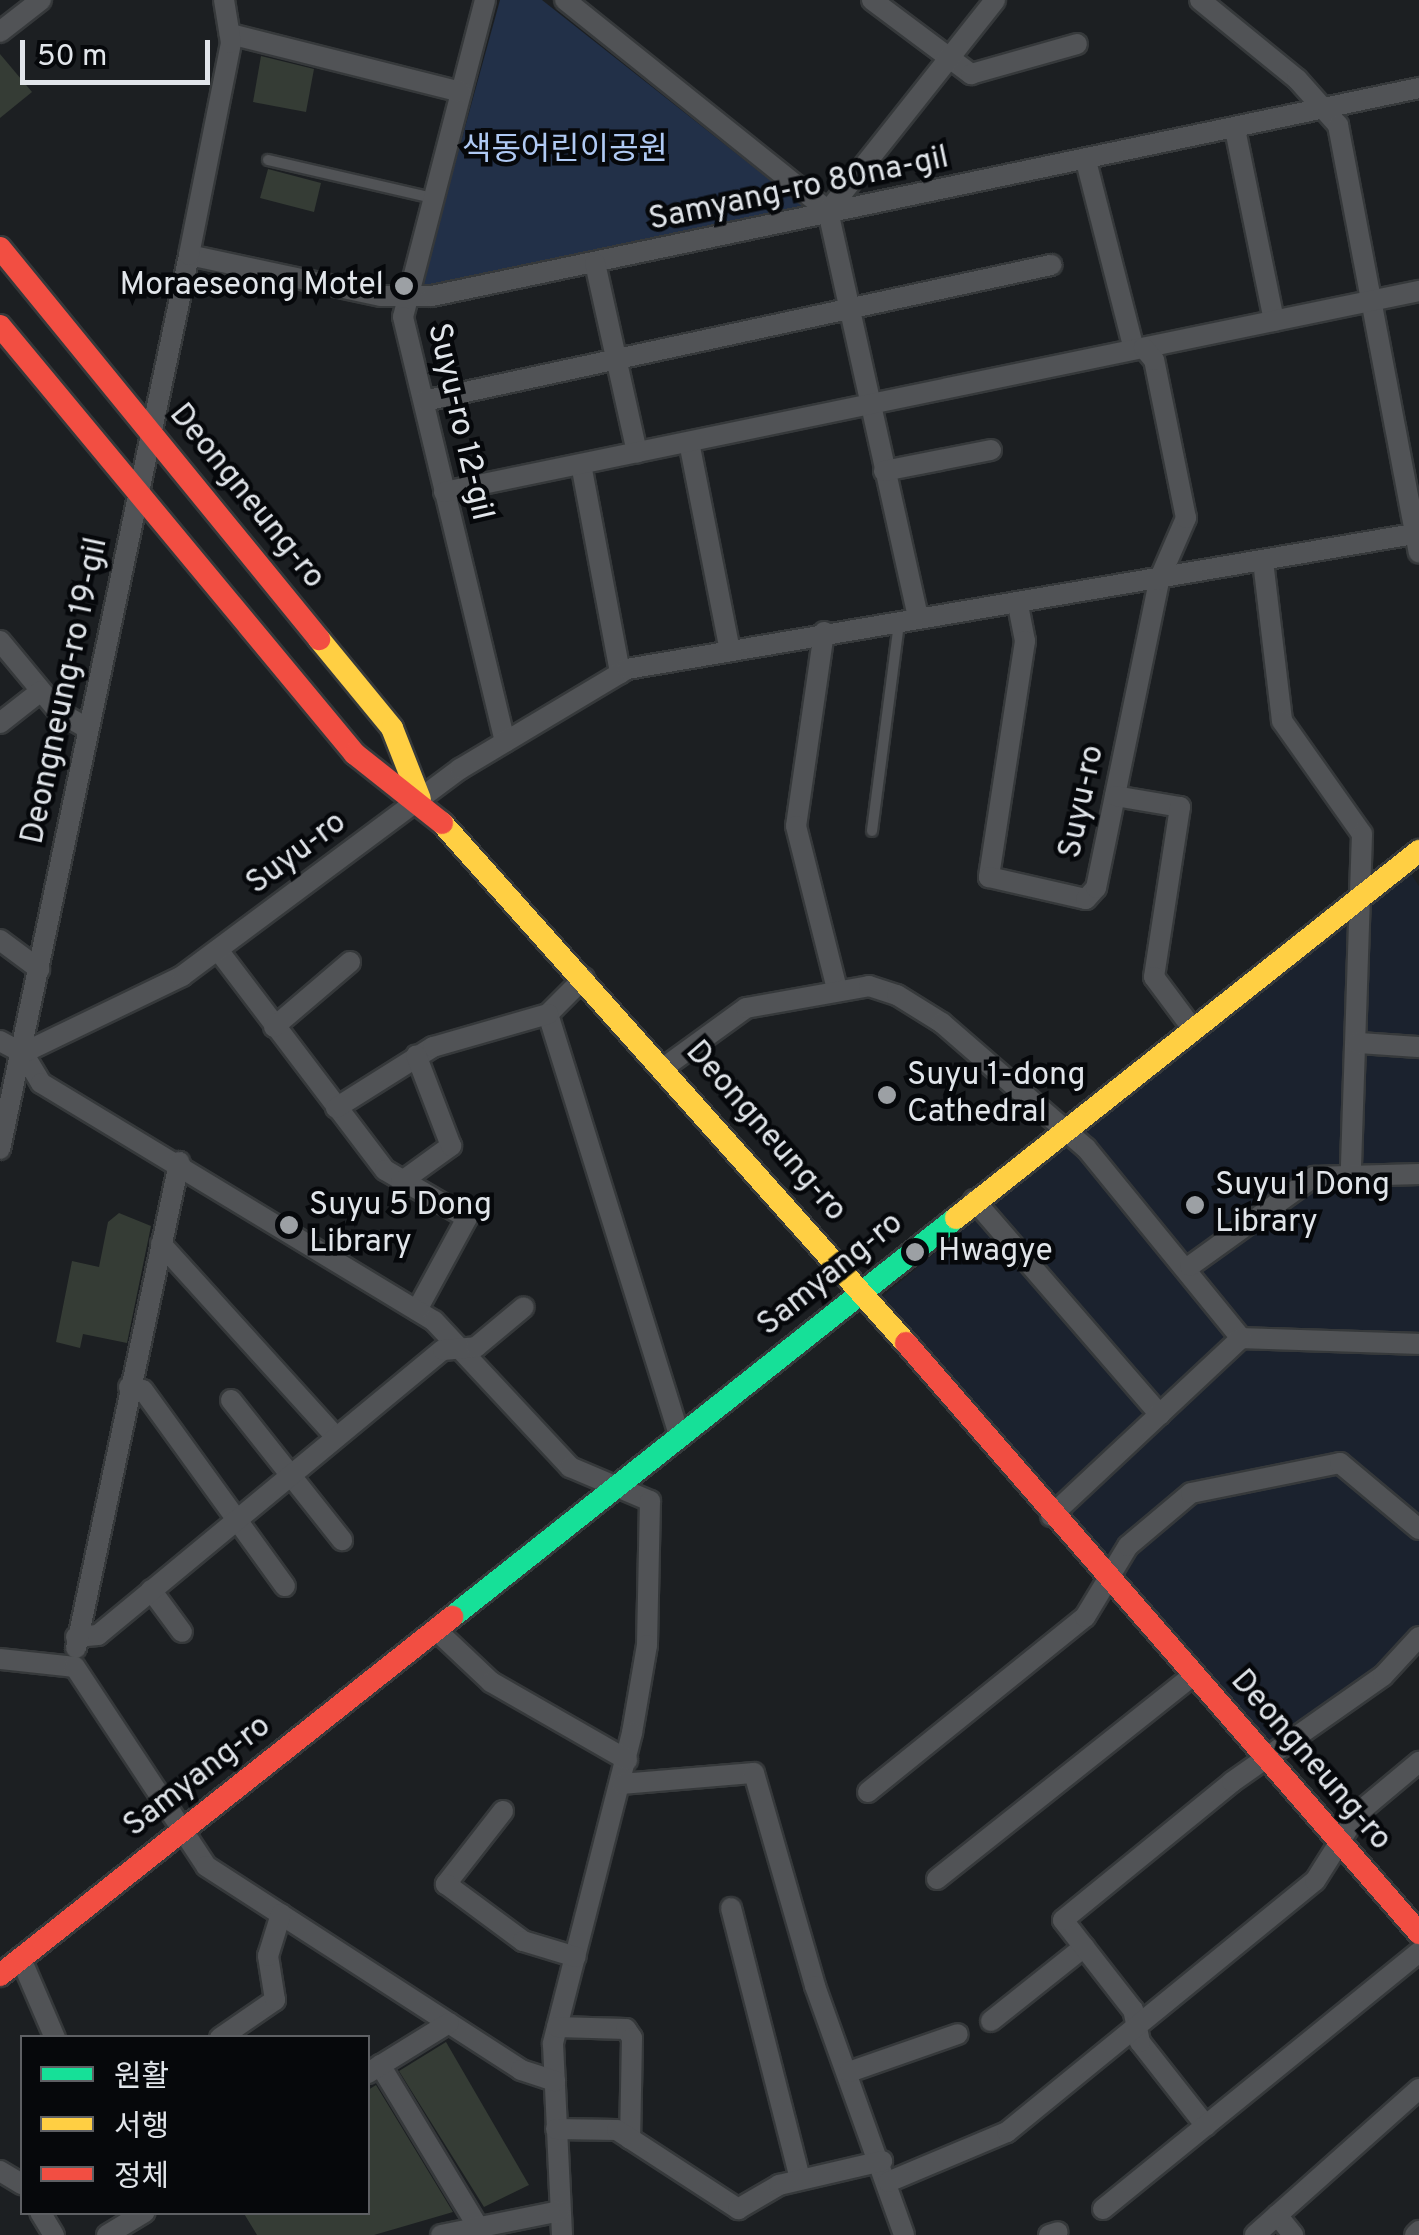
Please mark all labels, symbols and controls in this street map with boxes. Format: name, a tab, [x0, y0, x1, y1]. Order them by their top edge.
scale bar	[25, 20, 215, 82]
text: 50 m	[37, 39, 107, 76]
park label: 색동어린이공원	[462, 132, 668, 170]
street label: Samyang-ro 80na-gil	[646, 139, 952, 241]
place label: Moraeseong Motel	[120, 267, 384, 305]
marker: Moraeseong Motel	[393, 275, 415, 297]
street label: Suyu-ro 12-gil	[418, 320, 500, 524]
street label: Deongneung-ro	[160, 397, 332, 597]
street label: Deongneung-ro 19-gil	[15, 534, 117, 848]
street label: Suyu-ro	[1052, 742, 1114, 862]
street label: Suyu-ro	[240, 804, 354, 904]
street label: Deongneung-ro	[676, 1034, 854, 1230]
place label: Suyu 1-dong Cathedral	[907, 1058, 1086, 1133]
marker: Suyu 1-dong Cathedral	[876, 1084, 898, 1106]
place label: Suyu 1 Dong Library	[1215, 1168, 1390, 1243]
place label: Suyu 5 Dong Library	[309, 1188, 492, 1263]
marker: Suyu 1 Dong Library	[1184, 1194, 1206, 1216]
street label: Samyang-ro	[751, 1205, 911, 1345]
marker: Suyu 5 Dong Library	[278, 1214, 300, 1236]
place label: Hwagye	[938, 1233, 1053, 1271]
marker: Hwagye	[902, 1239, 928, 1265]
street label: Deongneung-ro	[1221, 1663, 1399, 1859]
street label: Samyang-ro	[117, 1708, 279, 1846]
legend	[20, 2035, 370, 2215]
text: 원활	[114, 2060, 169, 2097]
text: 서행	[114, 2110, 169, 2147]
text: 정체	[114, 2160, 169, 2197]

